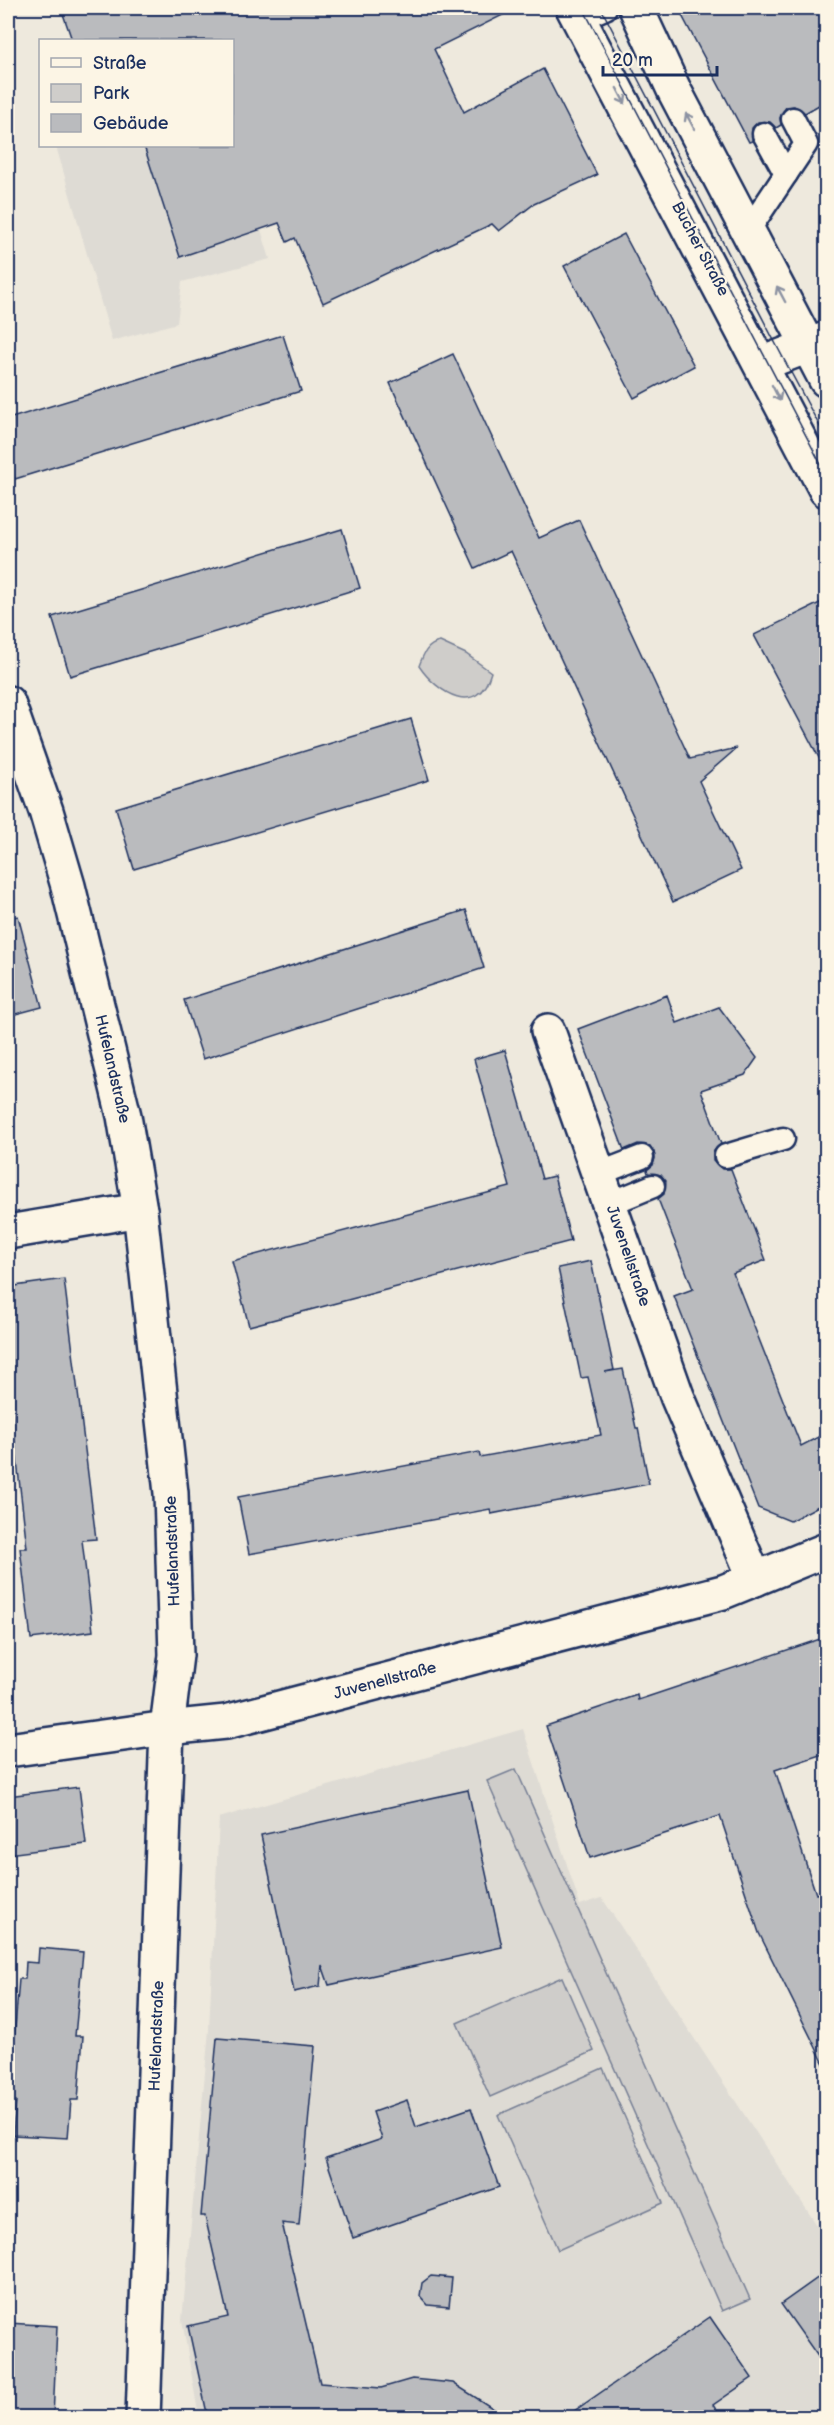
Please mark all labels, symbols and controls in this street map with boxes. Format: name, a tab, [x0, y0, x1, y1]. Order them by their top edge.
legend	[39, 39, 234, 147]
scale bar	[603, 39, 717, 77]
text: 20 m	[612, 50, 653, 71]
text: Straße	[93, 53, 147, 74]
text: Park	[93, 83, 129, 104]
one-way arrow	[615, 87, 627, 104]
text: Gebäude	[93, 113, 169, 134]
one-way arrow	[684, 113, 695, 131]
street label: Bucher Straße	[667, 199, 733, 300]
one-way arrow	[775, 286, 787, 303]
one-way arrow	[771, 383, 782, 401]
street label: Hufelandstraße	[90, 1013, 134, 1126]
street label: Juvenellstraße	[602, 1203, 654, 1310]
street label: Hufelandstraße	[162, 1495, 184, 1607]
street label: Juvenellstraße	[332, 1658, 439, 1704]
street label: Hufelandstraße	[146, 1980, 168, 2092]

